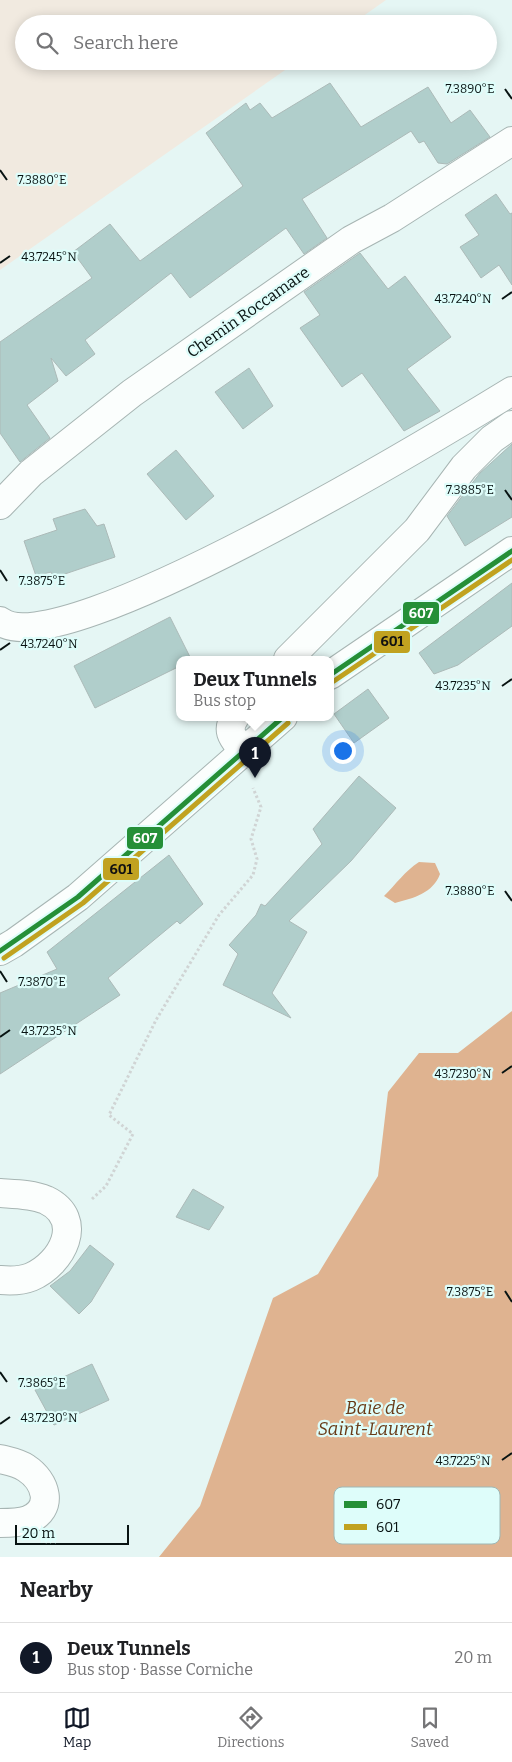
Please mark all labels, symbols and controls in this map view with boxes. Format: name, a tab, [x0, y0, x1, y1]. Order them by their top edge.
search box	[15, 15, 497, 70]
icon: search	[33, 29, 61, 57]
text: Search here	[73, 31, 178, 54]
text: 7.3890°E	[446, 82, 494, 96]
text: 7.3880°E	[17, 173, 67, 187]
text: 43.7245°N	[21, 250, 77, 264]
street label: Chemin Roccamare	[183, 263, 313, 361]
text: 43.7240°N	[435, 292, 492, 306]
text: 7.3885°E	[446, 483, 494, 497]
text: 7.3875°E	[19, 574, 65, 588]
line badge: 607	[402, 601, 440, 625]
text: 607	[409, 605, 434, 622]
line badge: 601	[373, 630, 411, 654]
text: 601	[380, 633, 404, 650]
text: 43.7240°N	[21, 637, 78, 651]
popup	[176, 656, 334, 721]
text: Deux Tunnels	[193, 668, 317, 691]
text: 43.7235°N	[435, 679, 491, 693]
text: Bus stop	[193, 691, 256, 710]
pin: 1	[239, 737, 271, 778]
your location	[330, 738, 356, 764]
line badge: 607	[126, 826, 164, 850]
text: 607	[133, 830, 158, 847]
line badge: 601	[102, 857, 140, 881]
text: 601	[109, 861, 133, 878]
text: 7.3880°E	[445, 884, 495, 898]
text: 7.3870°E	[18, 975, 66, 989]
text: 43.7235°N	[21, 1024, 77, 1038]
text: 43.7230°N	[435, 1067, 492, 1081]
text: 7.3875°E	[447, 1285, 493, 1299]
text: 7.3865°E	[18, 1376, 66, 1390]
water label: Baie de Saint-Laurent	[318, 1397, 433, 1440]
text: 43.7230°N	[21, 1411, 78, 1425]
text: 43.7225°N	[435, 1454, 491, 1468]
legend	[334, 1487, 500, 1544]
text: 607	[376, 1496, 400, 1513]
text: 601	[376, 1519, 399, 1536]
scale bar	[15, 1522, 129, 1545]
text: 20 m	[22, 1525, 55, 1542]
text: Nearby	[20, 1577, 93, 1603]
text: Deux Tunnels	[67, 1637, 191, 1660]
text: 1	[33, 1648, 39, 1667]
text: 20 m	[455, 1648, 492, 1667]
text: Bus stop · Basse Corniche	[67, 1660, 253, 1679]
tab: Map	[63, 1704, 91, 1751]
tab: Directions	[217, 1704, 285, 1751]
tab: Saved	[411, 1704, 449, 1751]

